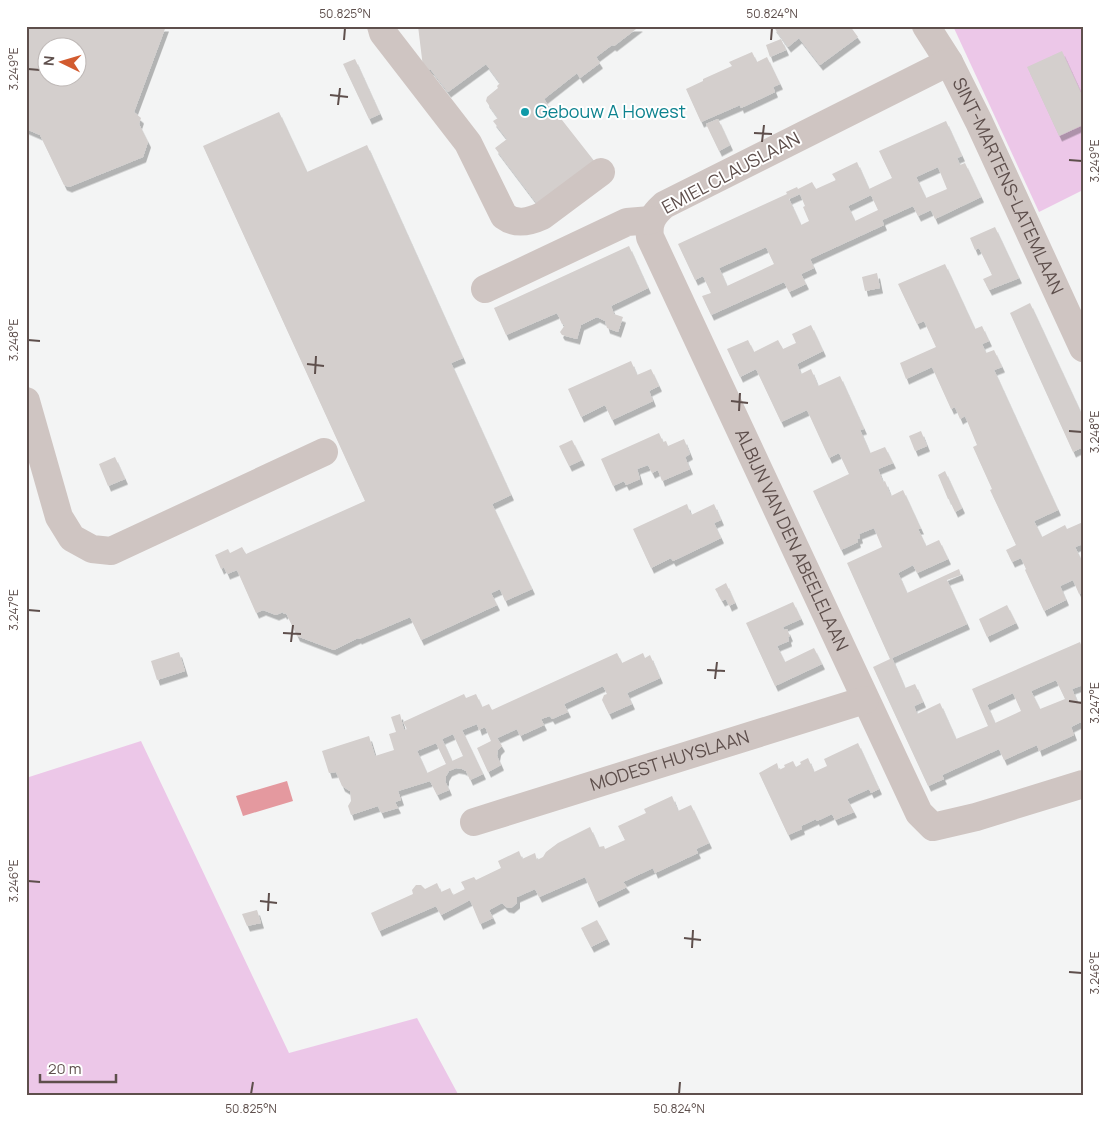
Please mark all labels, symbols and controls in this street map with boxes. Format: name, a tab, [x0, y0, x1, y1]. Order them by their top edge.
text: 50.825°N	[319, 5, 371, 22]
text: 50.824°N	[746, 5, 798, 22]
north arrow	[38, 38, 88, 88]
text: 3.249°E	[5, 47, 22, 90]
text: N	[39, 55, 58, 67]
street label: SINT-MARTENS-LATEMLAAN	[948, 73, 1070, 298]
place label: Gebouw A Howest	[535, 99, 686, 123]
marker: Gebouw A Howest	[519, 106, 531, 118]
street label: EMIEL CLAUSLAAN	[657, 126, 804, 219]
text: 3.249°E	[1086, 139, 1103, 182]
text: 3.248°E	[5, 319, 22, 361]
text: 3.248°E	[1086, 411, 1103, 453]
street label: ALBIJN VAN DEN ABEELELAAN	[730, 424, 855, 655]
text: 3.247°E	[5, 589, 22, 631]
text: 3.247°E	[1086, 682, 1103, 724]
street label: MODEST HUYSLAAN	[587, 724, 752, 796]
text: 3.246°E	[5, 859, 22, 903]
text: 3.246°E	[1086, 951, 1103, 995]
scale bar	[40, 1052, 116, 1084]
text: 20 m	[48, 1058, 81, 1079]
text: 50.825°N	[225, 1100, 277, 1117]
text: 50.824°N	[653, 1100, 705, 1117]

